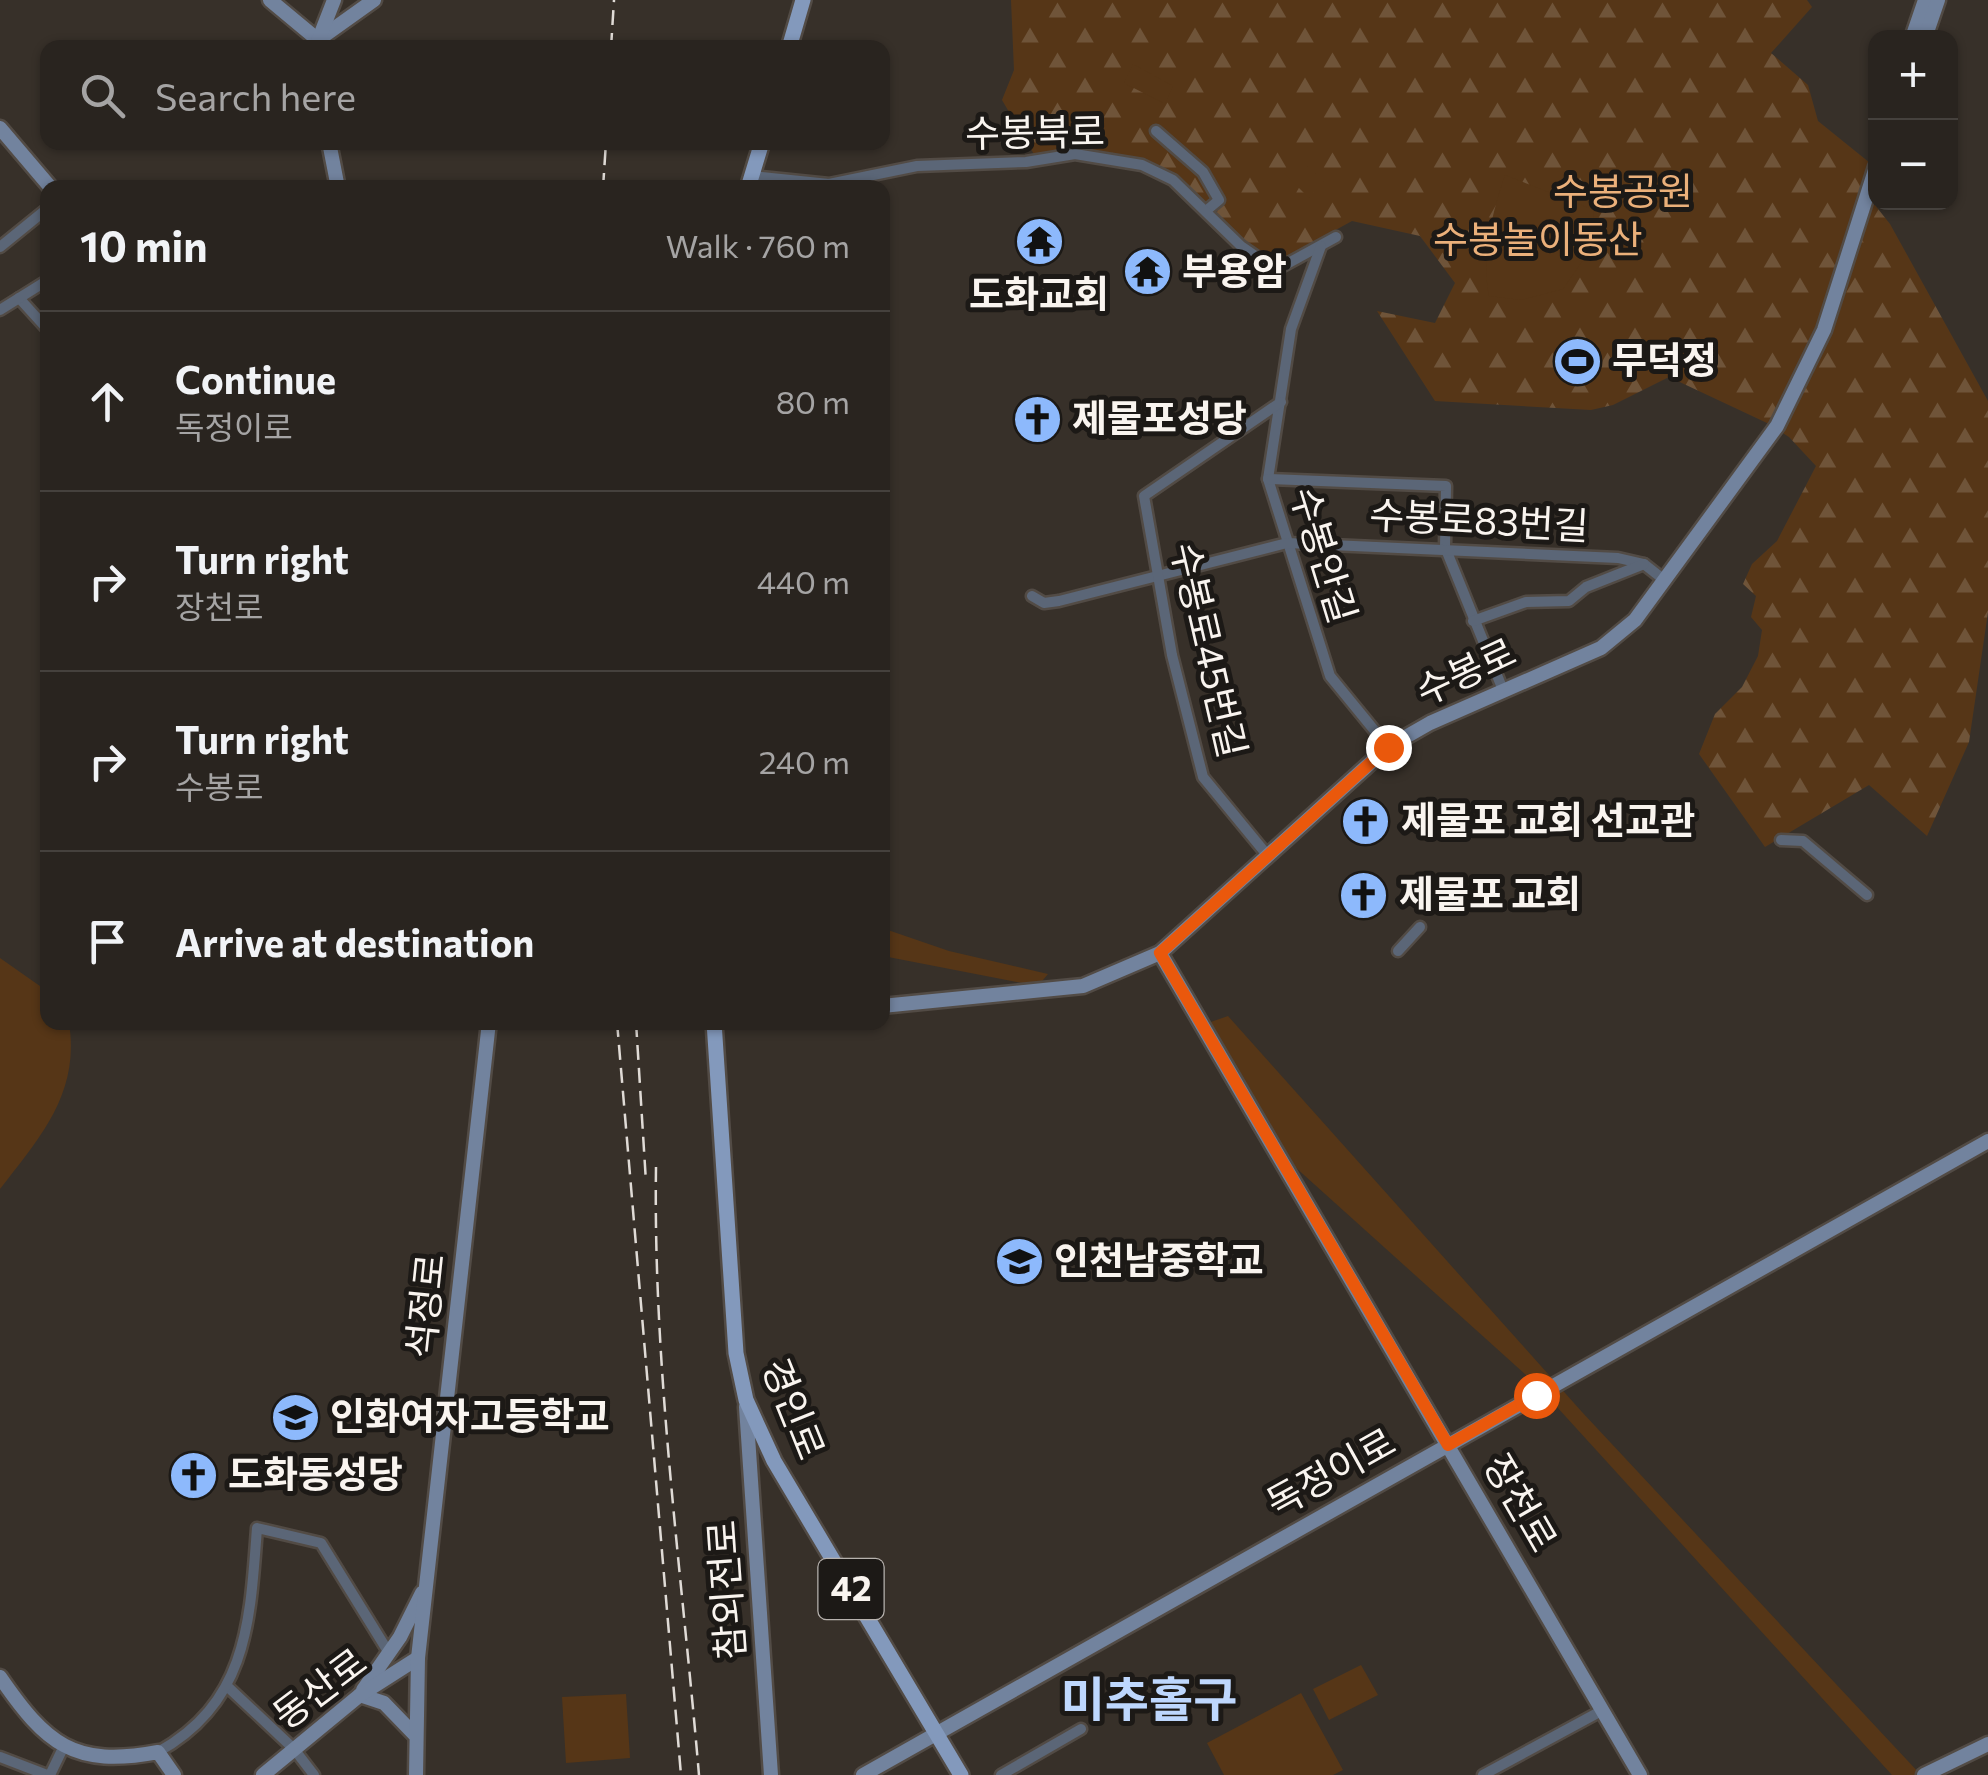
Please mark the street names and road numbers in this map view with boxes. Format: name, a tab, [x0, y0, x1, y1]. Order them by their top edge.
street label: 수봉북로	[965, 106, 1105, 155]
street label: 수봉안길	[1282, 481, 1368, 628]
street label: 수봉로83번길	[1368, 489, 1590, 548]
street label: 수봉로45번길	[1163, 537, 1258, 762]
street label: 수봉로	[1407, 626, 1522, 713]
street label: 석정로	[395, 1251, 452, 1360]
street label: 경인로	[754, 1351, 837, 1465]
street label: 독정이로	[1257, 1416, 1402, 1525]
street label: 장천로	[1476, 1445, 1569, 1559]
street label: 참외전로	[696, 1519, 753, 1662]
road number: 42	[818, 1559, 884, 1619]
street label: 동산로	[262, 1637, 375, 1737]

